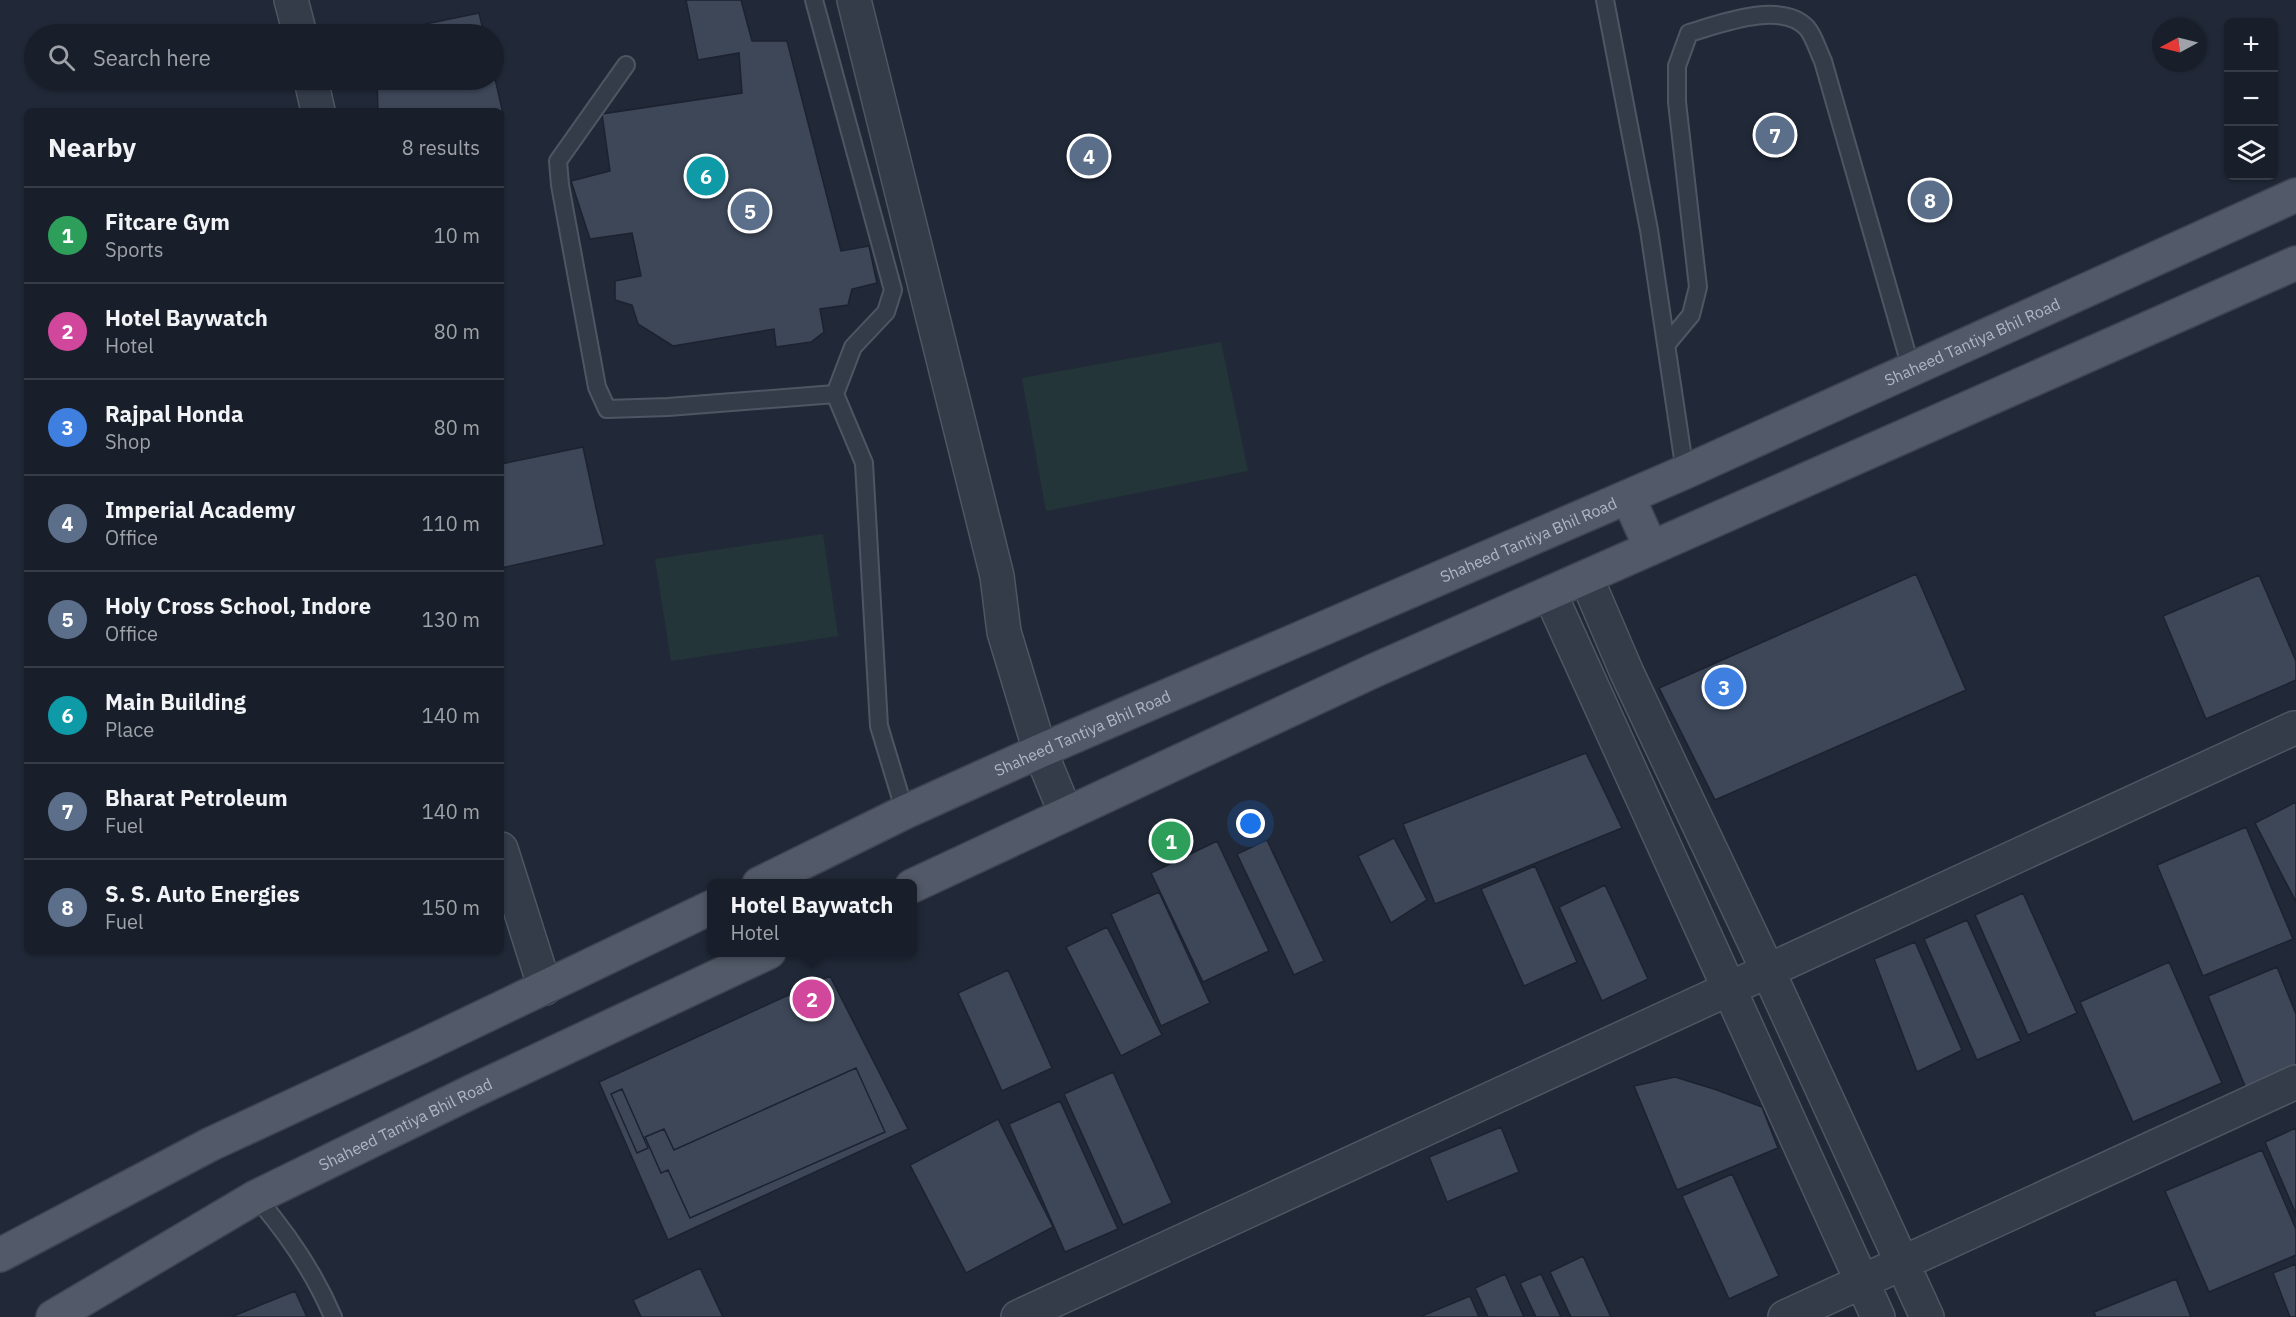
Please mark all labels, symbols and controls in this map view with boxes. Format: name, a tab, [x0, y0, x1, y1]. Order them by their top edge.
north arrow	[2152, 18, 2206, 72]
map controls	[2224, 18, 2278, 180]
button: +	[2224, 18, 2278, 72]
search box	[24, 24, 504, 90]
icon: search	[45, 41, 78, 74]
text: Search here	[93, 43, 211, 72]
button: −	[2224, 72, 2278, 126]
pin: 7	[1756, 112, 1794, 158]
button: layers	[2224, 126, 2278, 180]
text: Nearby	[48, 130, 136, 164]
text: 8 results	[402, 134, 480, 161]
pin: 4	[1070, 134, 1108, 178]
pin: 6	[686, 154, 726, 198]
pin: 8	[1910, 178, 1950, 222]
pin: 5	[730, 188, 770, 234]
text: Fitcare Gym	[105, 207, 230, 236]
text: 1	[62, 222, 74, 249]
text: 10 m	[434, 222, 480, 249]
text: Sports	[105, 236, 164, 263]
street label: Shaheed Tantiya Bhil Road	[1881, 293, 2063, 390]
text: Hotel Baywatch	[105, 303, 268, 332]
text: 2	[62, 318, 74, 345]
text: 80 m	[434, 318, 480, 345]
text: Hotel	[105, 332, 154, 359]
text: Rajpal Honda	[105, 399, 244, 428]
text: 3	[62, 414, 74, 441]
text: 80 m	[434, 414, 480, 441]
text: Shop	[105, 428, 151, 455]
street label: Shaheed Tantiya Bhil Road	[1437, 493, 1620, 587]
text: Imperial Academy	[105, 495, 295, 524]
text: 4	[62, 510, 74, 537]
text: 110 m	[422, 510, 480, 537]
text: Office	[105, 524, 158, 551]
text: Holy Cross School, Indore	[105, 591, 371, 620]
text: 5	[62, 606, 74, 633]
text: 130 m	[422, 606, 480, 633]
text: Office	[105, 620, 158, 647]
pin: 3	[1704, 664, 1744, 710]
street label: Shaheed Tantiya Bhil Road	[991, 686, 1174, 780]
text: Main Building	[105, 687, 246, 716]
text: 6	[62, 702, 74, 729]
text: 140 m	[422, 702, 480, 729]
text: Place	[105, 716, 154, 743]
text: Bharat Petroleum	[105, 783, 288, 812]
text: 7	[62, 798, 74, 825]
text: 140 m	[422, 798, 480, 825]
your location	[1236, 809, 1265, 838]
text: Fuel	[105, 812, 143, 839]
pin: 1	[1152, 818, 1190, 864]
text: S. S. Auto Energies	[105, 879, 300, 908]
popup	[707, 879, 917, 957]
text: Hotel Baywatch	[731, 890, 893, 919]
text: 8	[62, 894, 74, 921]
text: 150 m	[422, 894, 480, 921]
text: Fuel	[105, 908, 143, 935]
text: Hotel	[731, 919, 779, 946]
pin: 2	[792, 976, 832, 1022]
street label: Shaheed Tantiya Bhil Road	[315, 1073, 495, 1175]

